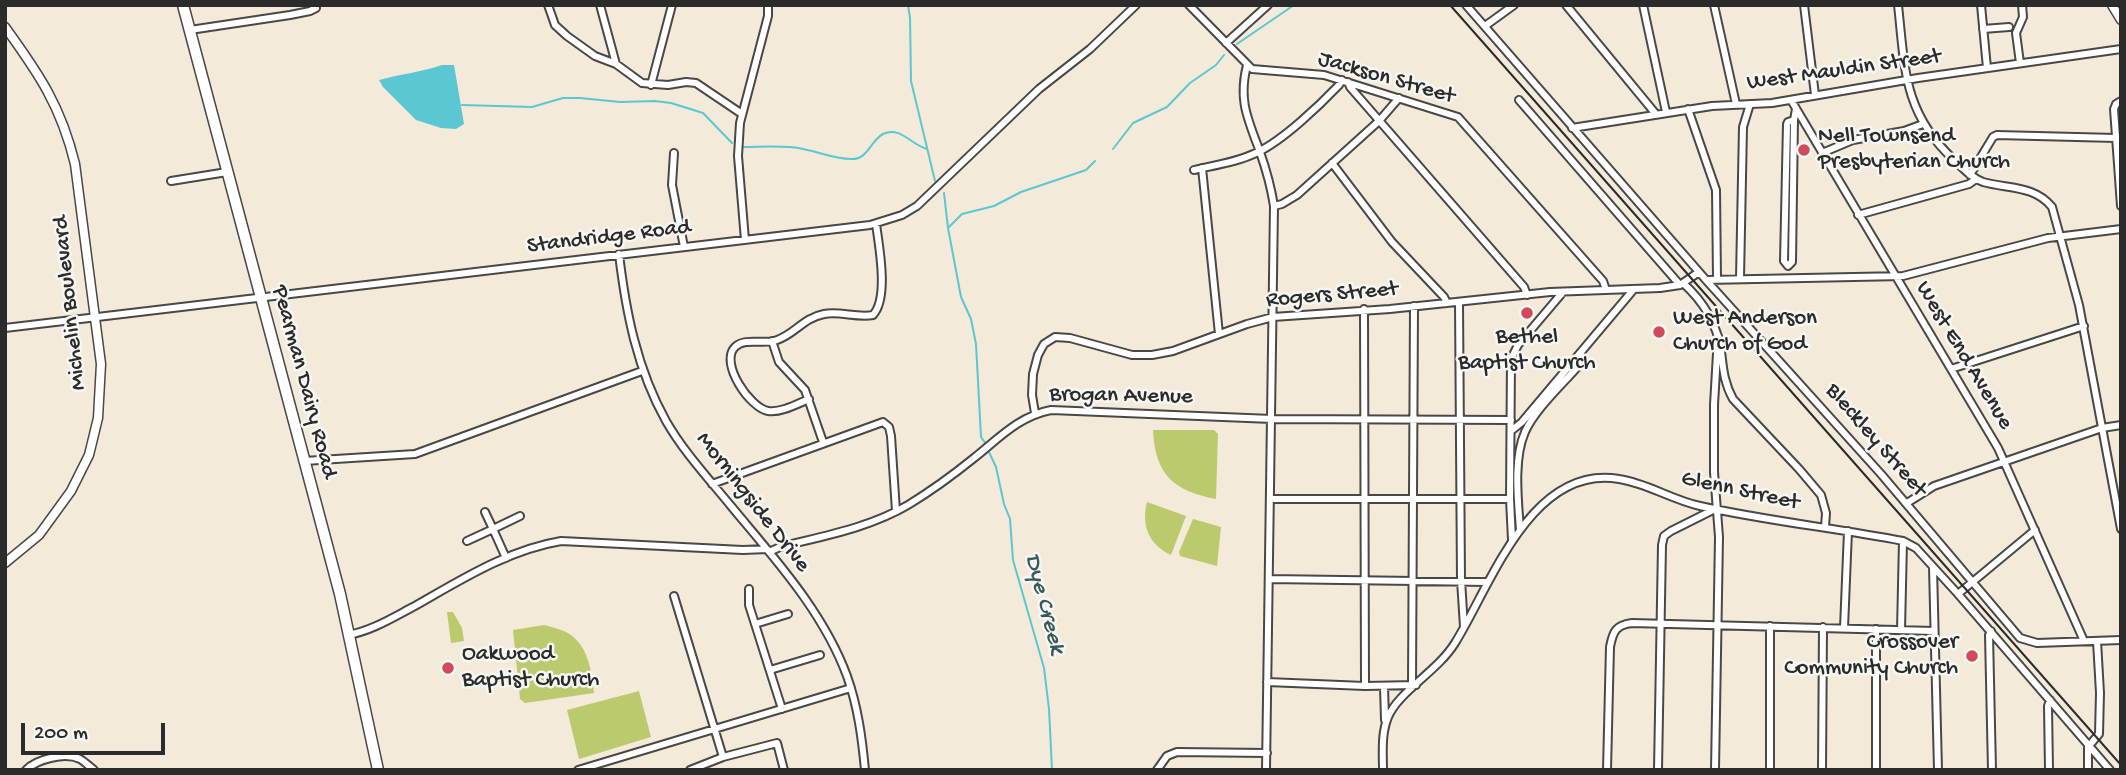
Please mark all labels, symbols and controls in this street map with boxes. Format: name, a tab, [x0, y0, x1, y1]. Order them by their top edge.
street label: West Mauldin Street	[1745, 44, 1943, 98]
street label: Jackson Street	[1314, 46, 1458, 112]
place label: Nell Townsend Presbyterian Church	[1818, 123, 2010, 177]
marker: Nell Townsend Presbyterian Church	[1796, 142, 1812, 158]
street label: Michelin Boulevard	[48, 214, 94, 392]
street label: Standridge Road	[526, 214, 692, 262]
street label: Rogers Street	[1265, 276, 1399, 316]
street label: West End Avenue	[1908, 277, 2018, 435]
street label: Pearman Dairy Road	[264, 282, 342, 482]
marker: Bethel Baptist Church	[1519, 305, 1535, 321]
place label: West Anderson Church of God	[1673, 305, 1817, 359]
place label: Bethel Baptist Church	[1458, 324, 1596, 378]
marker: West Anderson Church of God	[1651, 324, 1667, 340]
street label: Bleckley Street	[1818, 378, 1932, 504]
street label: Brogan Avenue	[1049, 382, 1193, 412]
street label: Morningside Drive	[689, 427, 815, 579]
street label: Glenn Street	[1678, 466, 1802, 518]
water label: Dye Creek	[1016, 551, 1070, 657]
place label: Crossover Community Church	[1784, 629, 1958, 683]
place label: Oakwood Baptist Church	[462, 641, 599, 695]
marker: Crossover Community Church	[1964, 648, 1980, 664]
marker: Oakwood Baptist Church	[440, 660, 456, 676]
scale bar	[24, 708, 168, 752]
text: 200 m	[34, 722, 88, 747]

